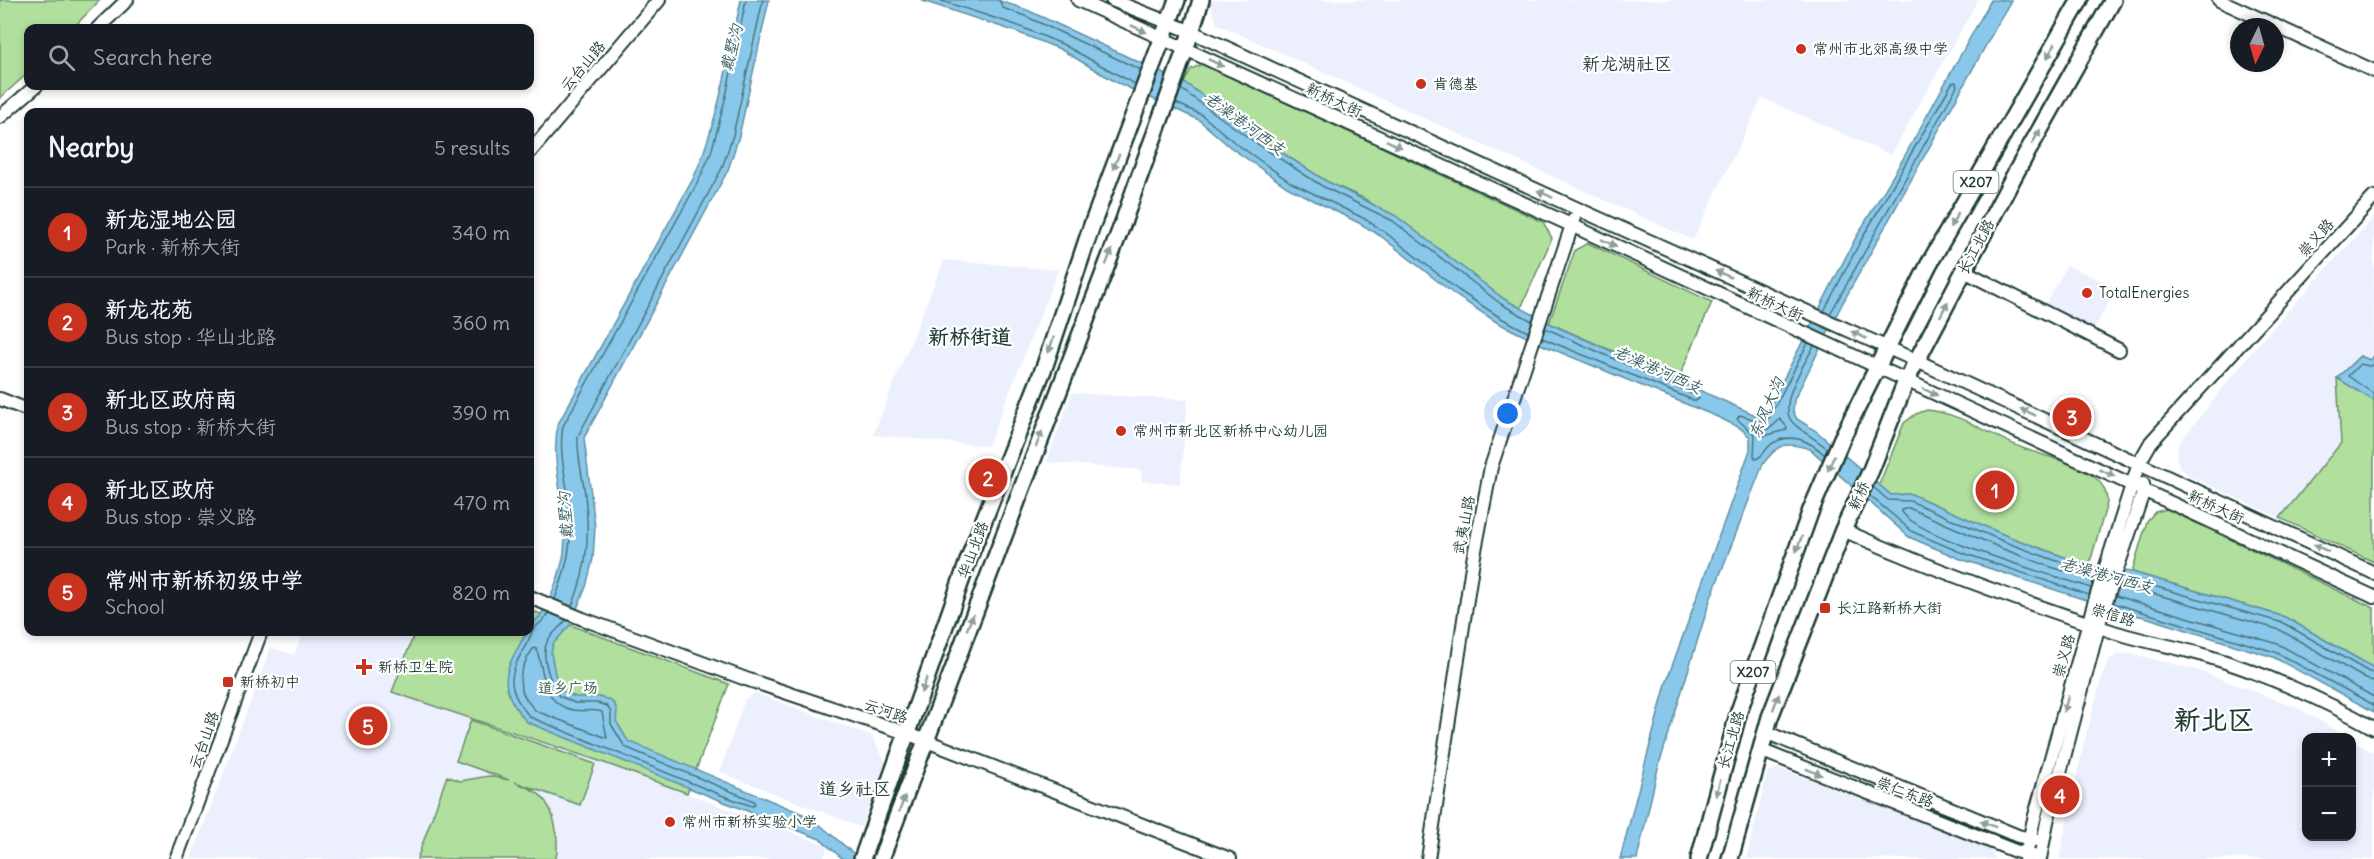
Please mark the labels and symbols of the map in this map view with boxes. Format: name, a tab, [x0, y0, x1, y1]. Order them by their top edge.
north arrow	[2230, 18, 2284, 72]
water label: 戴墅沟	[715, 20, 747, 74]
one-way arrow	[1131, 24, 1148, 33]
street label: 云台山路	[556, 37, 609, 95]
place label: 常州市北郊高级中学	[1813, 39, 1948, 58]
marker: 常州市北郊高级中学	[1794, 42, 1808, 56]
one-way arrow	[2046, 43, 2056, 60]
district label: 新龙湖社区	[1582, 52, 1672, 75]
one-way arrow	[1208, 58, 1226, 68]
place label: 肯德基	[1433, 74, 1478, 93]
marker: 肯德基	[1414, 77, 1428, 91]
street label: 新桥大街	[1303, 78, 1365, 121]
water label: 老澡港河西支	[1200, 87, 1290, 159]
one-way arrow	[2031, 128, 2041, 145]
one-way arrow	[1385, 139, 1403, 149]
one-way arrow	[1111, 153, 1121, 171]
road number: X207	[1954, 171, 1998, 193]
one-way arrow	[1536, 189, 1554, 199]
one-way arrow	[1949, 212, 1960, 228]
street label: 崇义路	[2294, 215, 2338, 261]
street label: 长江北路	[1953, 216, 1998, 278]
one-way arrow	[1600, 238, 1617, 247]
one-way arrow	[1105, 248, 1114, 266]
one-way arrow	[1714, 269, 1732, 278]
street label: 新桥大街	[1744, 282, 1806, 325]
place label: TotalEnergies	[2099, 283, 2189, 302]
marker: TotalEnergies	[2080, 286, 2094, 300]
one-way arrow	[1939, 300, 1949, 317]
district label: 新桥街道	[928, 323, 1012, 350]
one-way arrow	[1851, 330, 1868, 339]
one-way arrow	[1046, 336, 1056, 354]
water label: 老澡港河西支	[1610, 340, 1706, 398]
water label: 东风大沟	[1744, 373, 1789, 441]
one-way arrow	[1921, 387, 1939, 397]
pin: 3	[2052, 394, 2092, 440]
your location	[1493, 399, 1522, 428]
one-way arrow	[2019, 407, 2037, 417]
place label: 常州市新北区新桥中心幼儿园	[1133, 421, 1328, 440]
marker: 常州市新北区新桥中心幼儿园	[1114, 424, 1128, 438]
one-way arrow	[1035, 430, 1045, 448]
one-way arrow	[1826, 455, 1836, 473]
pin: 2	[968, 456, 1008, 500]
pin: 1	[1976, 468, 2014, 512]
one-way arrow	[2099, 468, 2116, 477]
street label: 新桥	[1844, 478, 1873, 513]
street label: 新桥大街	[2185, 485, 2247, 528]
water label: 戴墅沟	[553, 489, 577, 541]
street label: 武夷山路	[1448, 494, 1479, 556]
street label: 华山北路	[953, 518, 992, 581]
one-way arrow	[1793, 535, 1803, 553]
one-way arrow	[2311, 543, 2329, 553]
water label: 老澡港河西支	[2058, 553, 2156, 597]
place label: 长江路新桥大街	[1837, 598, 1942, 617]
street label: 崇信路	[2089, 599, 2137, 630]
marker: 长江路新桥大街	[1818, 601, 1832, 615]
one-way arrow	[966, 612, 976, 630]
street label: 崇义路	[2048, 632, 2079, 680]
place label: 新桥卫生院	[378, 657, 453, 676]
marker: 新桥卫生院	[355, 658, 373, 676]
road number: X207	[1730, 661, 1776, 683]
place label: 新桥初中	[240, 672, 300, 691]
marker: 新桥初中	[221, 675, 235, 689]
one-way arrow	[918, 676, 928, 694]
park label: 道乡广场	[538, 678, 598, 697]
one-way arrow	[1772, 693, 1781, 711]
street label: 云河路	[862, 694, 911, 727]
one-way arrow	[2061, 695, 2070, 713]
district label: 新北区	[2174, 702, 2255, 736]
pin: 5	[348, 704, 388, 748]
street label: 云台山路	[184, 708, 223, 771]
street label: 长江北路	[1713, 708, 1748, 771]
one-way arrow	[1806, 767, 1824, 777]
street label: 崇仁东路	[1874, 772, 1937, 811]
pin: 4	[2040, 772, 2080, 818]
district label: 道乡社区	[819, 777, 891, 800]
one-way arrow	[1712, 779, 1722, 797]
one-way arrow	[898, 795, 907, 813]
place label: 常州市新桥实验小学	[682, 812, 817, 831]
marker: 常州市新桥实验小学	[663, 815, 677, 829]
one-way arrow	[1979, 819, 1997, 828]

